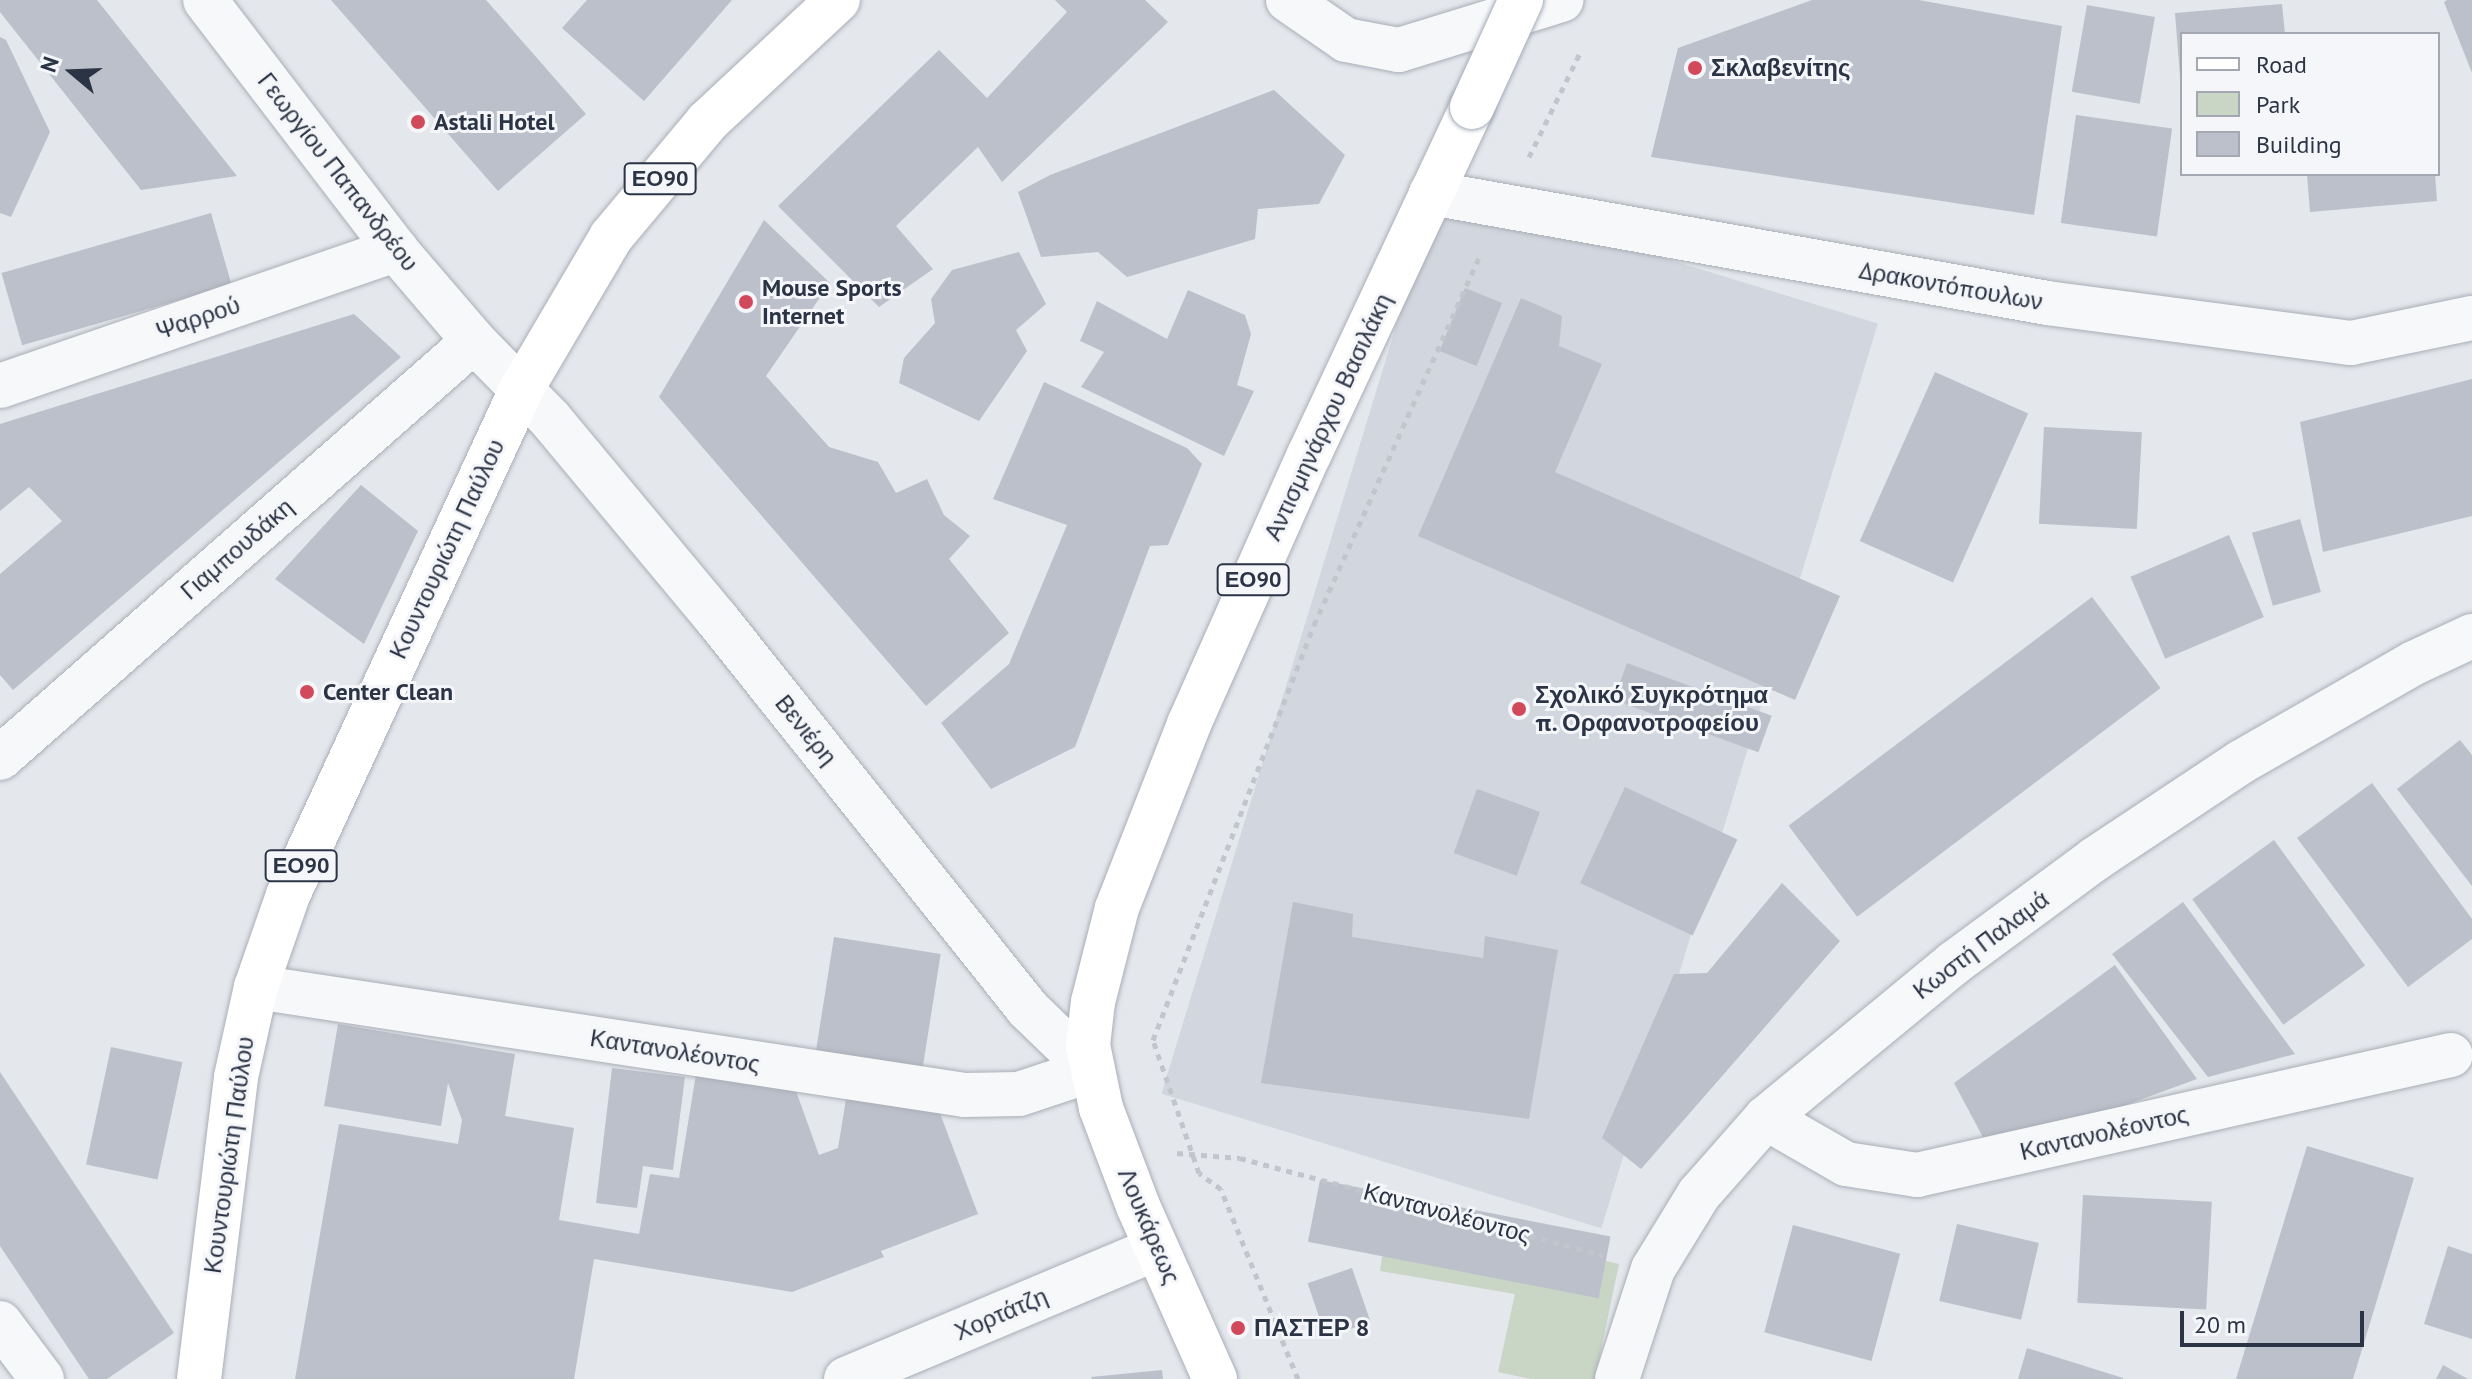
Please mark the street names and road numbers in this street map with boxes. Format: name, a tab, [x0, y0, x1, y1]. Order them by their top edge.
street label: Γεωργίου Παπανδρέου	[252, 67, 424, 277]
road number: ΕΟ90	[622, 161, 698, 197]
street label: Δρακοντόπουλων	[1857, 256, 2045, 316]
street label: Αντισμηνάρχου Βασιλάκη	[1258, 289, 1398, 545]
street label: Ψαρρού	[152, 290, 244, 346]
street label: Κουντουριώτη Παύλου	[383, 435, 511, 663]
street label: Γιαμπουδάκη	[175, 492, 299, 606]
road number: ΕΟ90	[1215, 562, 1291, 598]
street label: Βενιέρη	[769, 689, 843, 771]
road number: ΕΟ90	[263, 848, 339, 884]
street label: Κωστή Παλαμά	[1908, 885, 2054, 1005]
street label: Καντανολέοντος	[588, 1023, 762, 1079]
street label: Κουντουριώτη Παύλου	[198, 1035, 260, 1275]
street label: Καντανολέοντος	[2017, 1100, 2191, 1166]
street label: Λουκάρεως	[1112, 1164, 1186, 1288]
street label: Καντανολέοντος	[1360, 1177, 1534, 1249]
street label: Χορτάτζη	[950, 1282, 1052, 1346]

